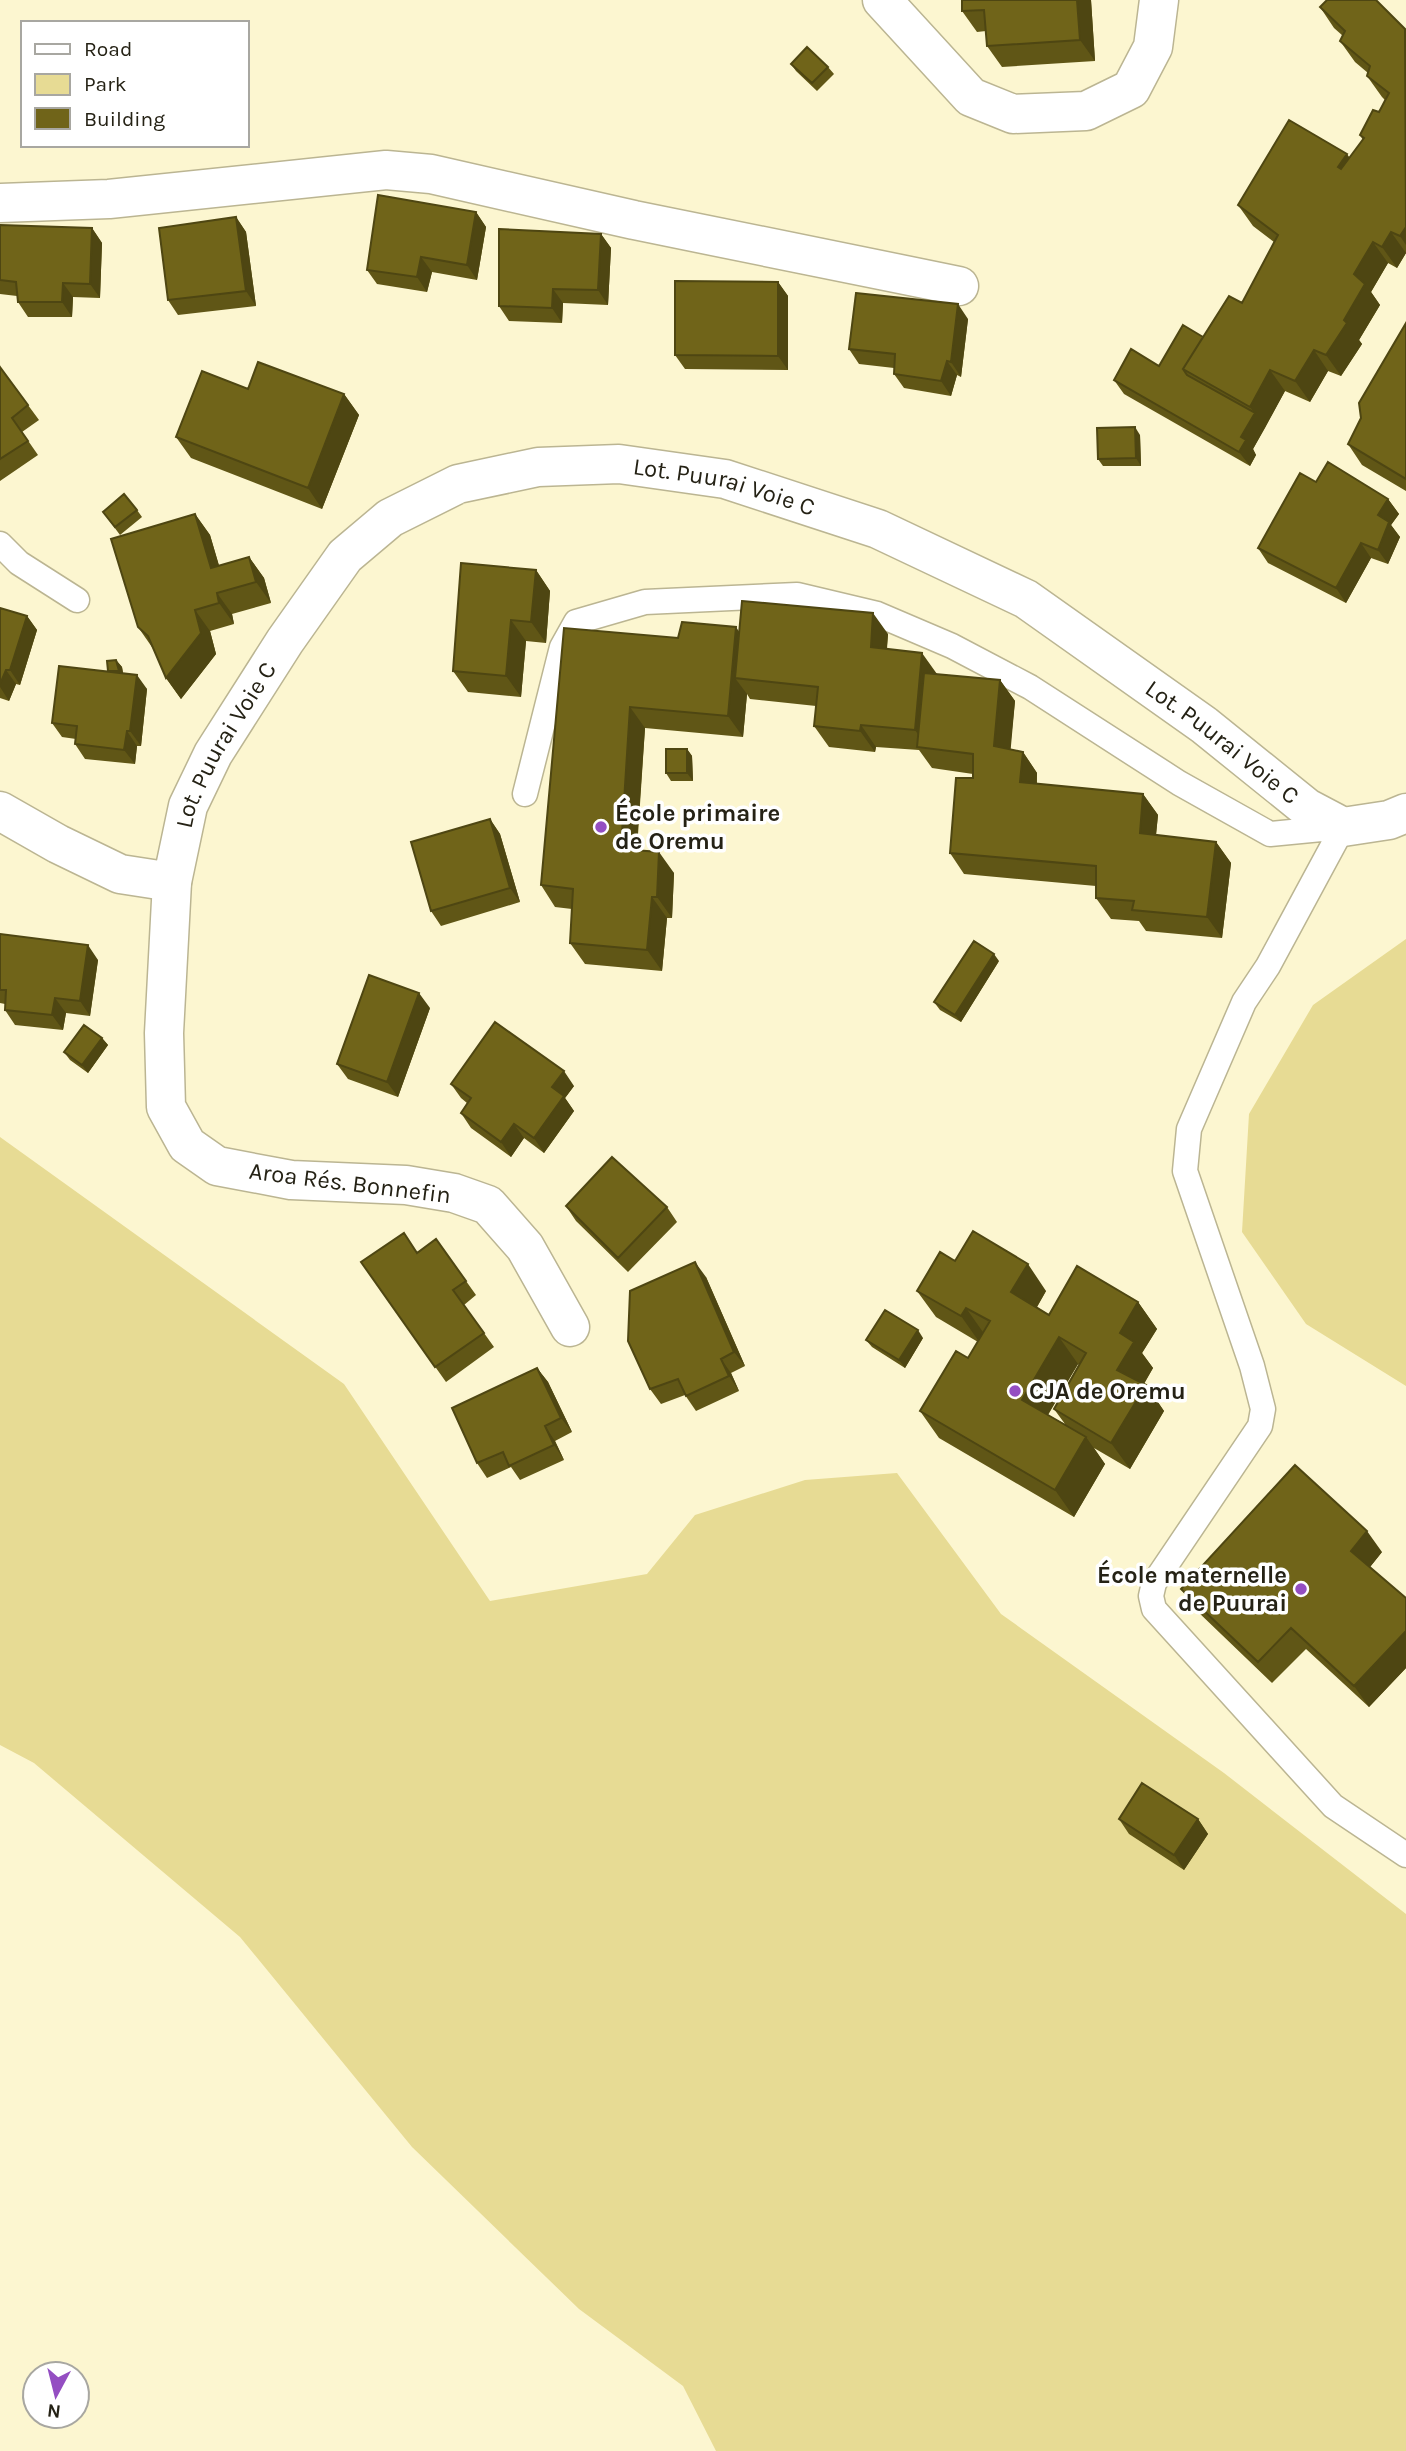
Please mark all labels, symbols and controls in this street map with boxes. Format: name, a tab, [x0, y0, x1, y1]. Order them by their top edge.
legend	[21, 21, 248, 147]
text: Road	[84, 37, 132, 61]
text: Park	[84, 72, 127, 96]
text: Building	[84, 107, 165, 131]
street label: Lot. Puurai Voie C	[631, 452, 818, 521]
street label: Lot. Puurai Voie C	[170, 657, 282, 830]
street label: Lot. Puurai Voie C	[1140, 674, 1305, 810]
place label: École primaire de Oremu	[615, 797, 780, 855]
marker: École primaire de Oremu	[593, 819, 609, 835]
street label: Aroa Rés. Bonnefin	[247, 1157, 453, 1209]
place label: CJA de Oremu	[1029, 1377, 1186, 1405]
marker: CJA de Oremu	[1007, 1383, 1023, 1399]
place label: École maternelle de Puurai	[1097, 1559, 1287, 1617]
marker: École maternelle de Puurai	[1293, 1581, 1309, 1597]
north arrow	[21, 2360, 91, 2430]
text: N	[46, 2399, 62, 2423]

